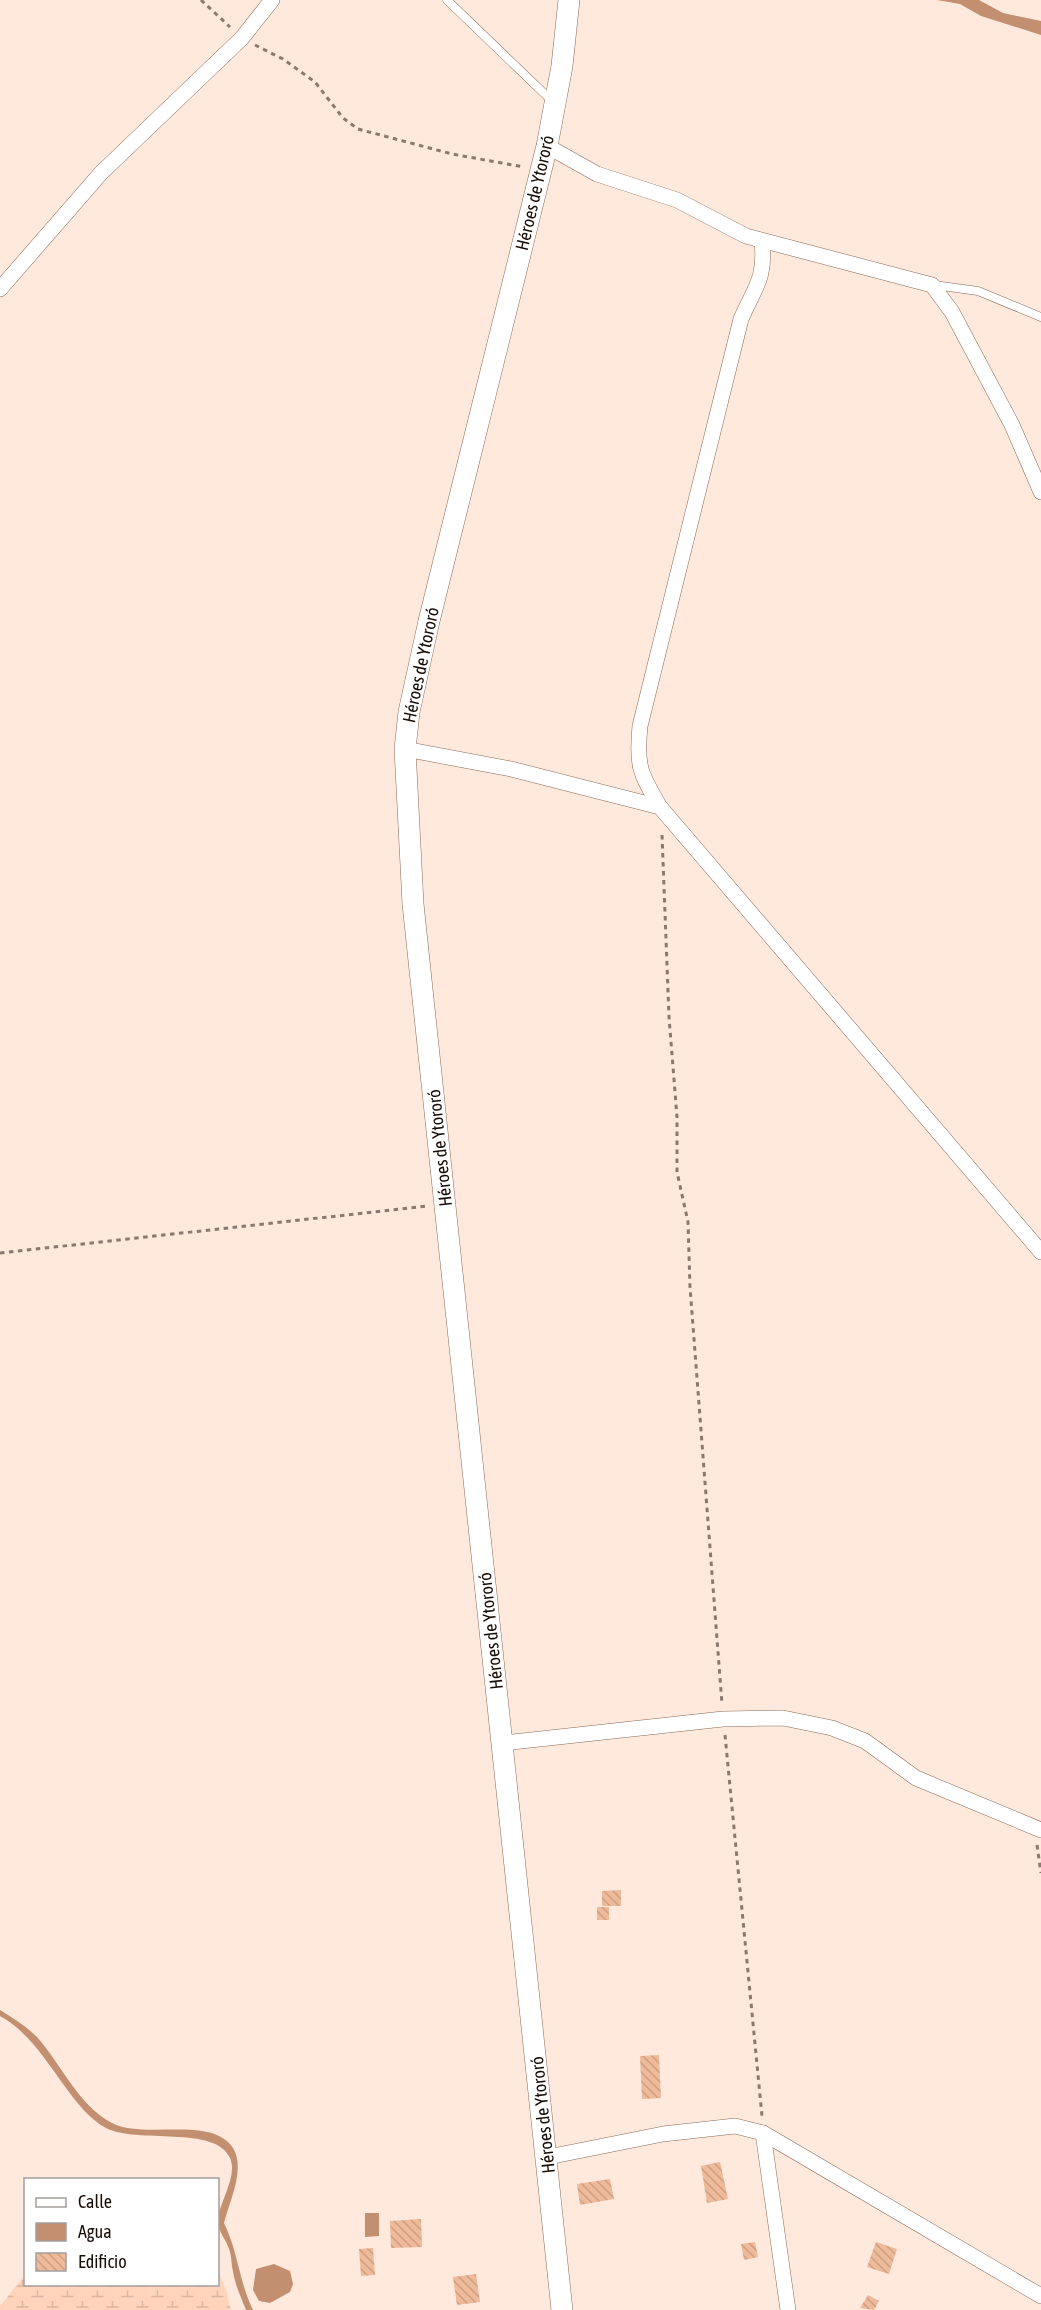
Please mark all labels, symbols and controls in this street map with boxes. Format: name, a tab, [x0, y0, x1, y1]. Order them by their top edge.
street label: Héroes de Ytororó	[511, 133, 558, 253]
street label: Héroes de Ytororó	[398, 605, 443, 725]
street label: Héroes de Ytororó	[423, 1088, 456, 1208]
street label: Héroes de Ytororó	[474, 1571, 507, 1691]
street label: Héroes de Ytororó	[526, 2055, 559, 2175]
legend	[24, 2178, 219, 2286]
text: Calle	[78, 2191, 112, 2212]
text: Agua	[78, 2221, 112, 2242]
text: Edificio	[78, 2251, 127, 2272]

